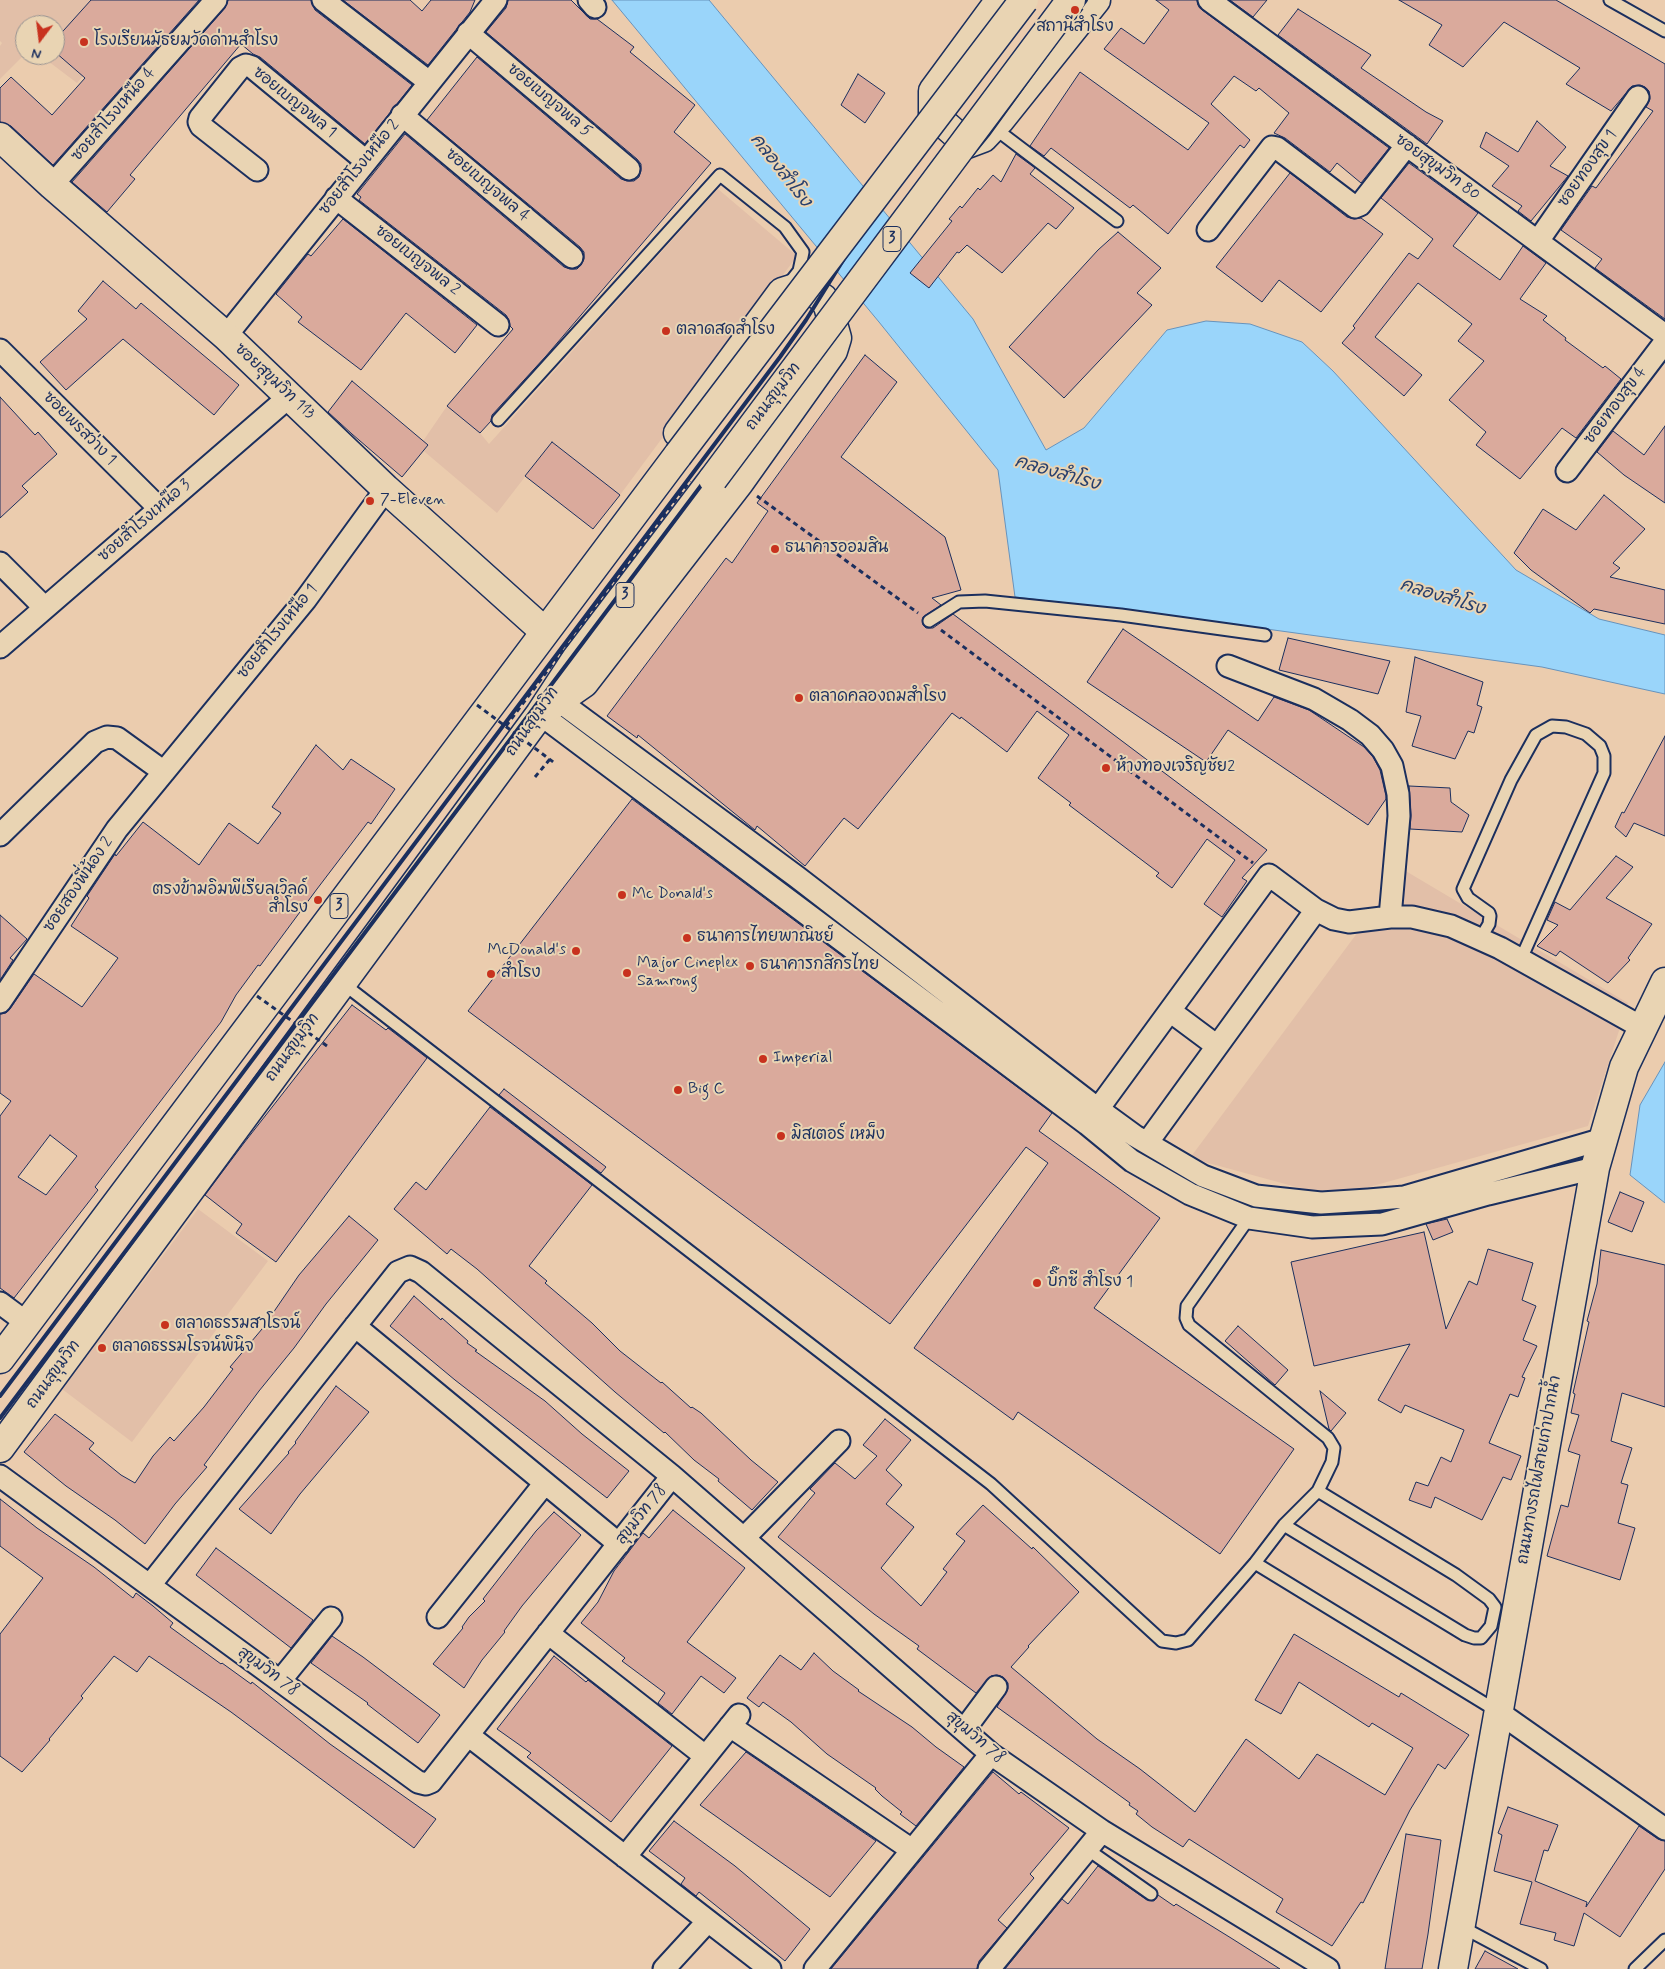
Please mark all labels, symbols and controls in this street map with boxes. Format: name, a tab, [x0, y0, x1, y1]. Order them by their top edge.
marker: สถานีสำโรง	[1069, 4, 1081, 16]
north arrow	[15, 15, 65, 65]
place label: สถานีสำโรง	[1036, 18, 1114, 38]
place label: โรงเรียนมัธยมวัดด่านสำโรง	[94, 32, 278, 52]
marker: โรงเรียนมัธยมวัดด่านสำโรง	[78, 36, 90, 48]
text: N	[30, 44, 43, 63]
street label: ซอยเบญจพล 5	[503, 60, 595, 142]
street label: ซอยเบญจพล 1	[248, 63, 340, 143]
street label: ซอยสำโรงเหนือ 4	[68, 64, 160, 166]
street label: ซอยสำโรงเหนือ 2	[316, 117, 404, 219]
street label: ซอยทองสุข 1	[1554, 127, 1622, 211]
water label: คลองสำโรง	[745, 130, 815, 212]
street label: ซอยสุขุมวิท 80	[1391, 131, 1483, 205]
street label: ซอยเบญจพล 4	[441, 145, 533, 227]
street label: ซอยเบญจพล 2	[371, 222, 463, 300]
road number: 3	[883, 226, 901, 252]
place label: ตลาดสดสำโรง	[676, 321, 775, 341]
marker: ตลาดสดสำโรง	[660, 325, 672, 337]
street label: ซอยสุขุมวิท 113	[230, 340, 318, 424]
street label: ถนนสุขุมวิท	[742, 359, 806, 435]
street label: ซอยทองสุข 4	[1581, 363, 1651, 449]
street label: ซอยพรสว่าง 1	[38, 388, 120, 470]
water label: คลองสำโรง	[1012, 452, 1102, 496]
street label: ซอยสำโรงเหนือ 3	[95, 476, 195, 566]
place label: 7-Eleven	[380, 491, 446, 511]
marker: 7-Eleven	[364, 495, 376, 507]
place label: ธนาคารออมสิน	[785, 539, 888, 559]
marker: ธนาคารออมสิน	[769, 543, 781, 555]
water label: คลองสำโรง	[1397, 575, 1487, 621]
street label: ซอยสำโรงเหนือ 1	[234, 581, 322, 683]
road number: 3	[616, 582, 634, 608]
street label: ถนนสุขุมวิท	[502, 684, 564, 760]
place label: ตลาดคลองถมสำโรง	[809, 688, 946, 708]
marker: ตลาดคลองถมสำโรง	[793, 692, 805, 704]
place label: ห้างทองเจริญชัย2	[1116, 758, 1235, 778]
marker: ห้างทองเจริญชัย2	[1100, 762, 1112, 774]
street label: ซอยสองพี่น้อง 2	[40, 834, 118, 936]
place label: ตรงข้ามอิมพีเรียลเวิลด์ สําโรง	[152, 881, 308, 919]
place label: Mc Donald's	[632, 885, 713, 905]
marker: Mc Donald's	[616, 889, 628, 901]
marker: ตรงข้ามอิมพีเรียลเวิลด์ สําโรง	[312, 894, 324, 906]
road number: 3	[330, 894, 348, 918]
place label: ธนาคารไทยพาณิชย์	[697, 928, 834, 948]
marker: ธนาคารไทยพาณิชย์	[681, 932, 693, 944]
place label: McDonald's	[487, 941, 566, 961]
marker: McDonald's	[570, 945, 582, 957]
place label: Major Cineplex Samrong	[637, 954, 738, 992]
place label: ธนาคารกสิกรไทย	[760, 956, 879, 976]
marker: ธนาคารกสิกรไทย	[744, 960, 756, 972]
place label: สำโรง	[501, 964, 541, 984]
marker: Major Cineplex Samrong	[621, 967, 633, 979]
marker: สำโรง	[485, 968, 497, 980]
street label: ถนนสุขุมวิท	[262, 1010, 324, 1086]
place label: Imperial	[773, 1049, 832, 1069]
marker: Imperial	[757, 1053, 769, 1065]
place label: Big C	[688, 1080, 725, 1100]
marker: Big C	[672, 1084, 684, 1096]
place label: มิสเตอร์ เหม็ง	[791, 1126, 885, 1146]
marker: มิสเตอร์ เหม็ง	[775, 1130, 787, 1142]
place label: บิ๊กซี สำโรง 1	[1047, 1273, 1133, 1293]
marker: บิ๊กซี สำโรง 1	[1031, 1277, 1043, 1289]
place label: ตลาดธรรมสาโรจน์	[175, 1315, 300, 1335]
marker: ตลาดธรรมสาโรจน์	[159, 1319, 171, 1331]
street label: ถนนสุขุมวิท	[23, 1337, 85, 1413]
place label: ตลาดธรรมโรจน์พินิจ	[112, 1338, 254, 1358]
marker: ตลาดธรรมโรจน์พินิจ	[96, 1342, 108, 1354]
street label: ถนนทางรถไฟสายเก่าปากน้ำ	[1514, 1374, 1566, 1566]
street label: สุขุมวิท 78	[613, 1481, 671, 1549]
street label: สุขุมวิท 78	[234, 1643, 302, 1701]
street label: สุขุมวิท 78	[942, 1708, 1008, 1768]

